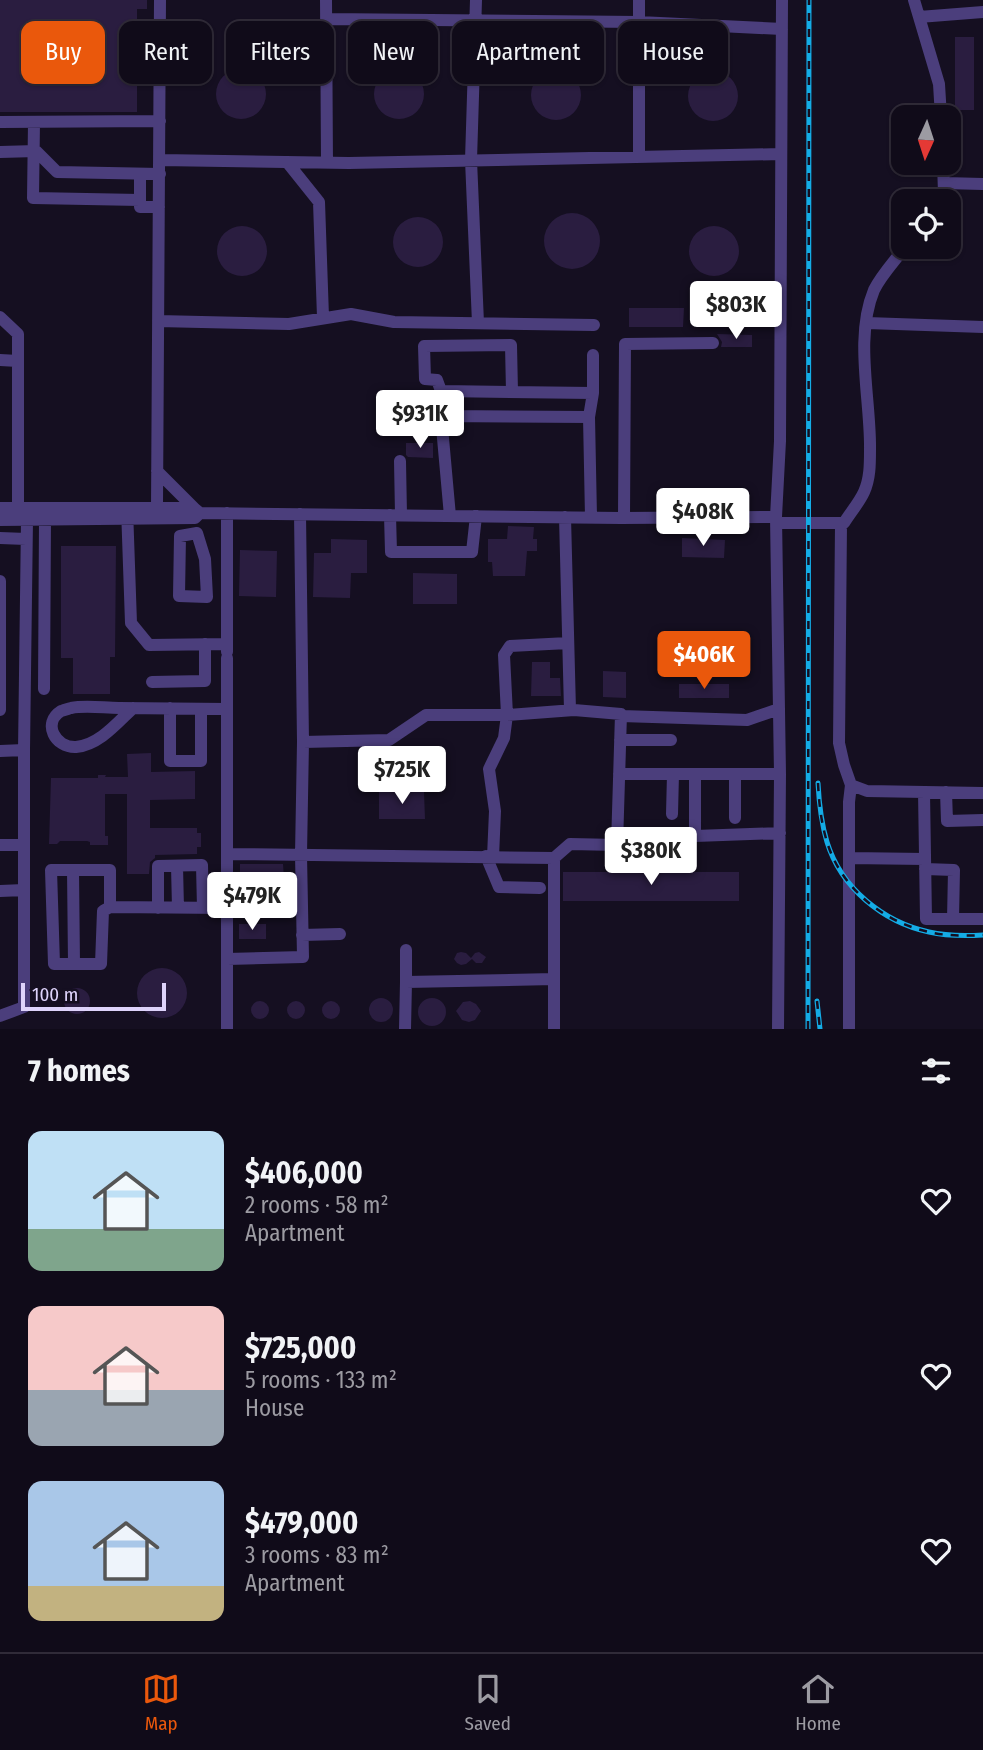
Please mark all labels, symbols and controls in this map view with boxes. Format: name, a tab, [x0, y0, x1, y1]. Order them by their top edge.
chip: Buy	[21, 21, 105, 84]
chip: Rent	[119, 21, 212, 84]
chip: Filters	[226, 21, 334, 84]
chip: New	[348, 21, 438, 84]
chip: Apartment	[452, 21, 604, 84]
chip: House	[618, 21, 728, 84]
north arrow	[891, 105, 961, 175]
map controls	[891, 105, 961, 259]
button: locate	[891, 189, 961, 259]
pin: $803K	[687, 282, 785, 341]
text: $803K	[706, 290, 766, 318]
pin: $931K	[371, 391, 469, 450]
text: $931K	[392, 399, 448, 427]
pin: $408K	[654, 489, 752, 548]
text: $408K	[672, 497, 734, 525]
pin: $406K	[655, 632, 753, 691]
text: $406K	[673, 640, 735, 668]
pin: $725K	[353, 746, 451, 806]
text: $725K	[374, 755, 430, 783]
pin: $380K	[602, 828, 700, 887]
text: $380K	[621, 836, 681, 864]
pin: $479K	[203, 872, 301, 932]
text: $479K	[223, 881, 281, 909]
scale bar	[21, 980, 166, 1012]
text: 100 m	[32, 983, 78, 1006]
icon: filters	[917, 1052, 955, 1090]
text: 7 homes	[28, 1053, 130, 1089]
text: $406,000	[245, 1155, 363, 1191]
icon: home	[84, 1159, 168, 1243]
icon: heart	[917, 1182, 955, 1220]
text: 2 rooms · 58 m²	[245, 1191, 389, 1219]
text: Apartment	[245, 1219, 345, 1247]
text: $725,000	[245, 1330, 356, 1366]
icon: home	[84, 1334, 168, 1418]
icon: heart	[917, 1357, 955, 1395]
text: 5 rooms · 133 m²	[245, 1366, 397, 1394]
text: House	[245, 1394, 304, 1422]
text: $479,000	[245, 1505, 358, 1541]
icon: home	[84, 1509, 168, 1593]
icon: heart	[917, 1532, 955, 1570]
text: 3 rooms · 83 m²	[245, 1541, 389, 1569]
text: Apartment	[245, 1569, 345, 1597]
tab: Map	[142, 1670, 180, 1735]
tab: Saved	[465, 1670, 511, 1735]
tab: Home	[795, 1670, 841, 1735]

